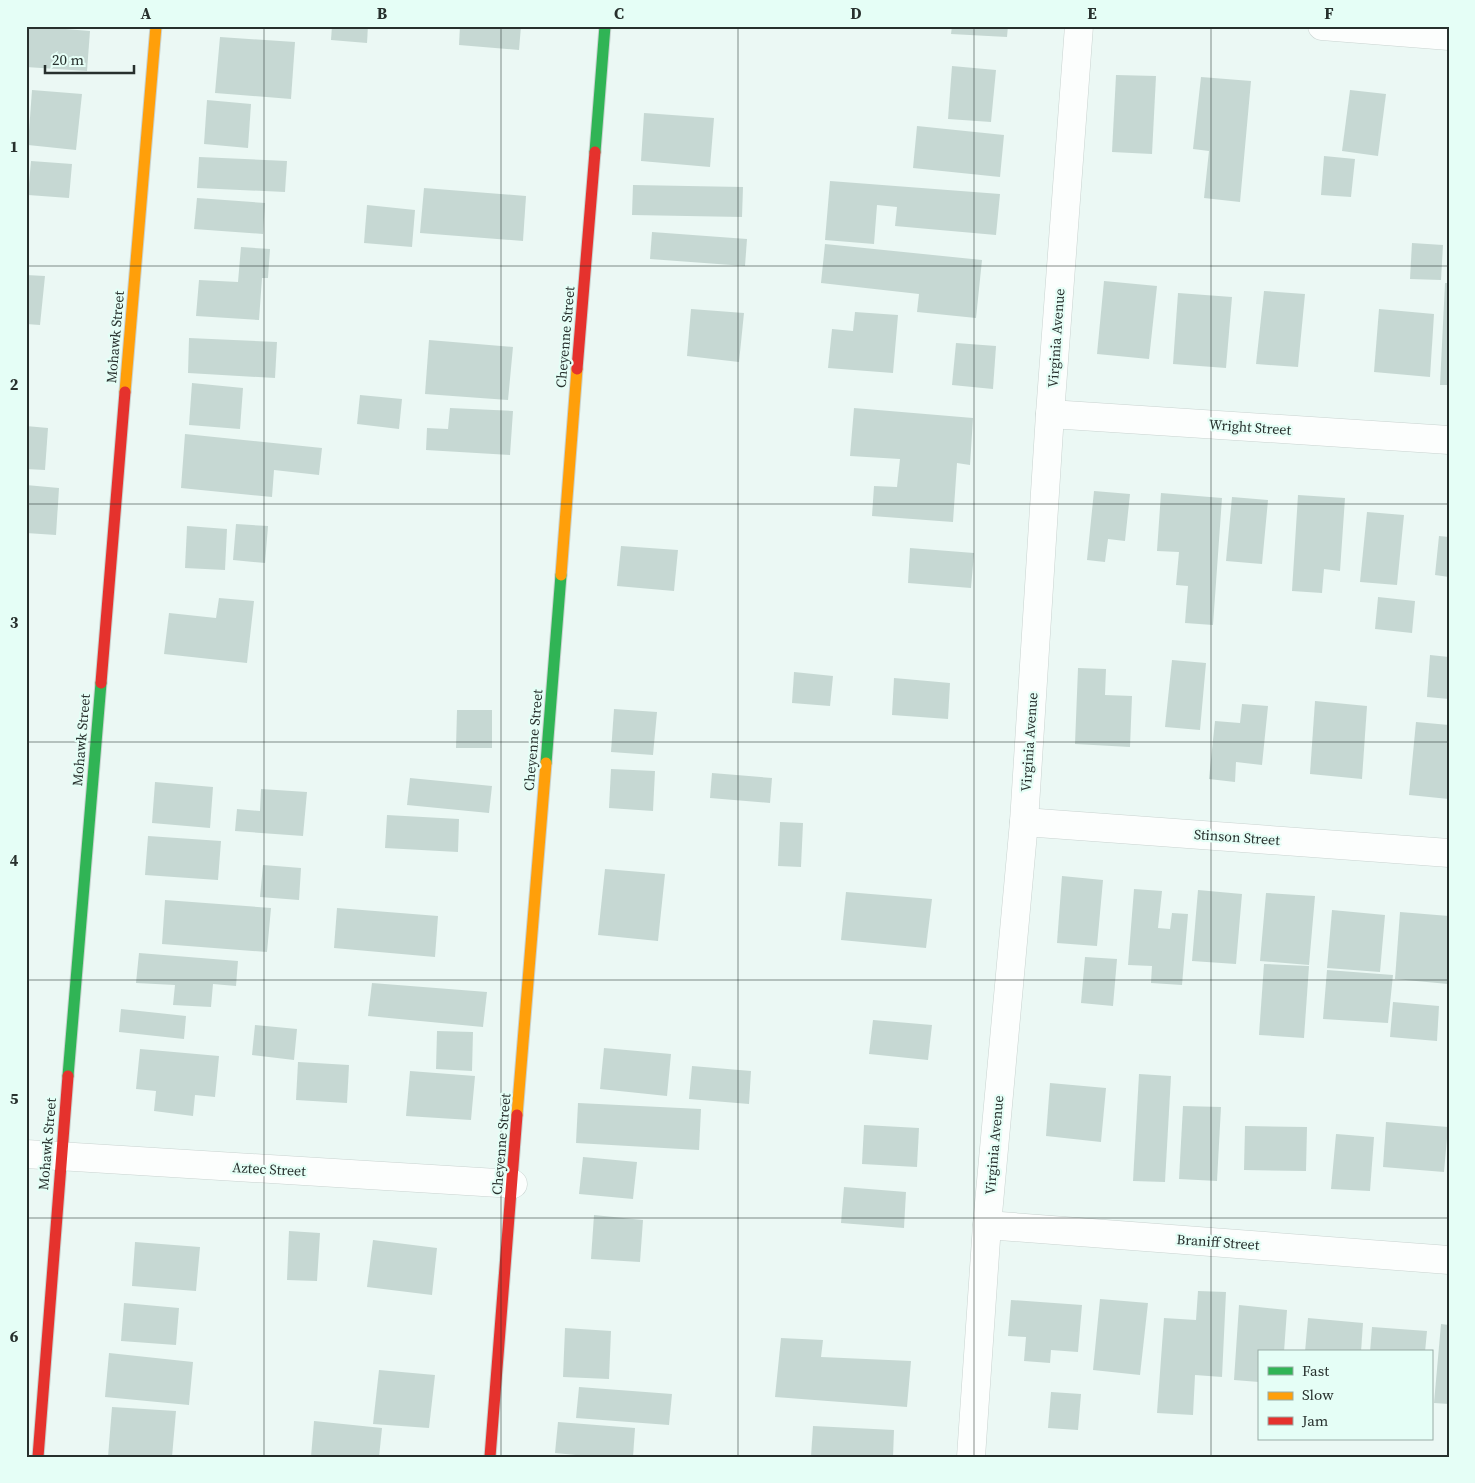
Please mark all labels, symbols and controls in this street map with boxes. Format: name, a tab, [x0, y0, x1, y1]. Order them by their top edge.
text: A	[141, 2, 152, 24]
text: B	[377, 2, 388, 24]
text: C	[614, 2, 624, 24]
text: D	[850, 2, 862, 24]
text: E	[1087, 2, 1097, 24]
text: F	[1324, 2, 1334, 24]
scale bar	[45, 42, 134, 74]
text: 20 m	[52, 49, 84, 70]
text: 1	[10, 135, 18, 157]
street label: Cheyenne Street	[551, 285, 579, 389]
street label: Virginia Avenue	[1043, 288, 1069, 388]
street label: Mohawk Street	[101, 290, 129, 384]
text: 2	[10, 373, 19, 395]
street label: Wright Street	[1208, 414, 1292, 440]
text: 3	[10, 611, 19, 633]
street label: Cheyenne Street	[519, 688, 547, 792]
street label: Virginia Avenue	[1016, 692, 1042, 792]
street label: Mohawk Street	[67, 693, 95, 787]
street label: Stinson Street	[1193, 824, 1281, 850]
text: 4	[10, 849, 19, 871]
text: 5	[10, 1087, 19, 1109]
street label: Cheyenne Street	[487, 1092, 515, 1196]
street label: Virginia Avenue	[980, 1095, 1008, 1195]
street label: Mohawk Street	[33, 1097, 61, 1191]
street label: Aztec Street	[232, 1157, 307, 1181]
street label: Braniff Street	[1176, 1229, 1261, 1255]
text: 6	[10, 1325, 19, 1347]
legend	[1258, 1350, 1432, 1440]
text: Fast	[1302, 1360, 1329, 1381]
text: Slow	[1302, 1384, 1334, 1405]
text: Jam	[1301, 1410, 1329, 1431]

